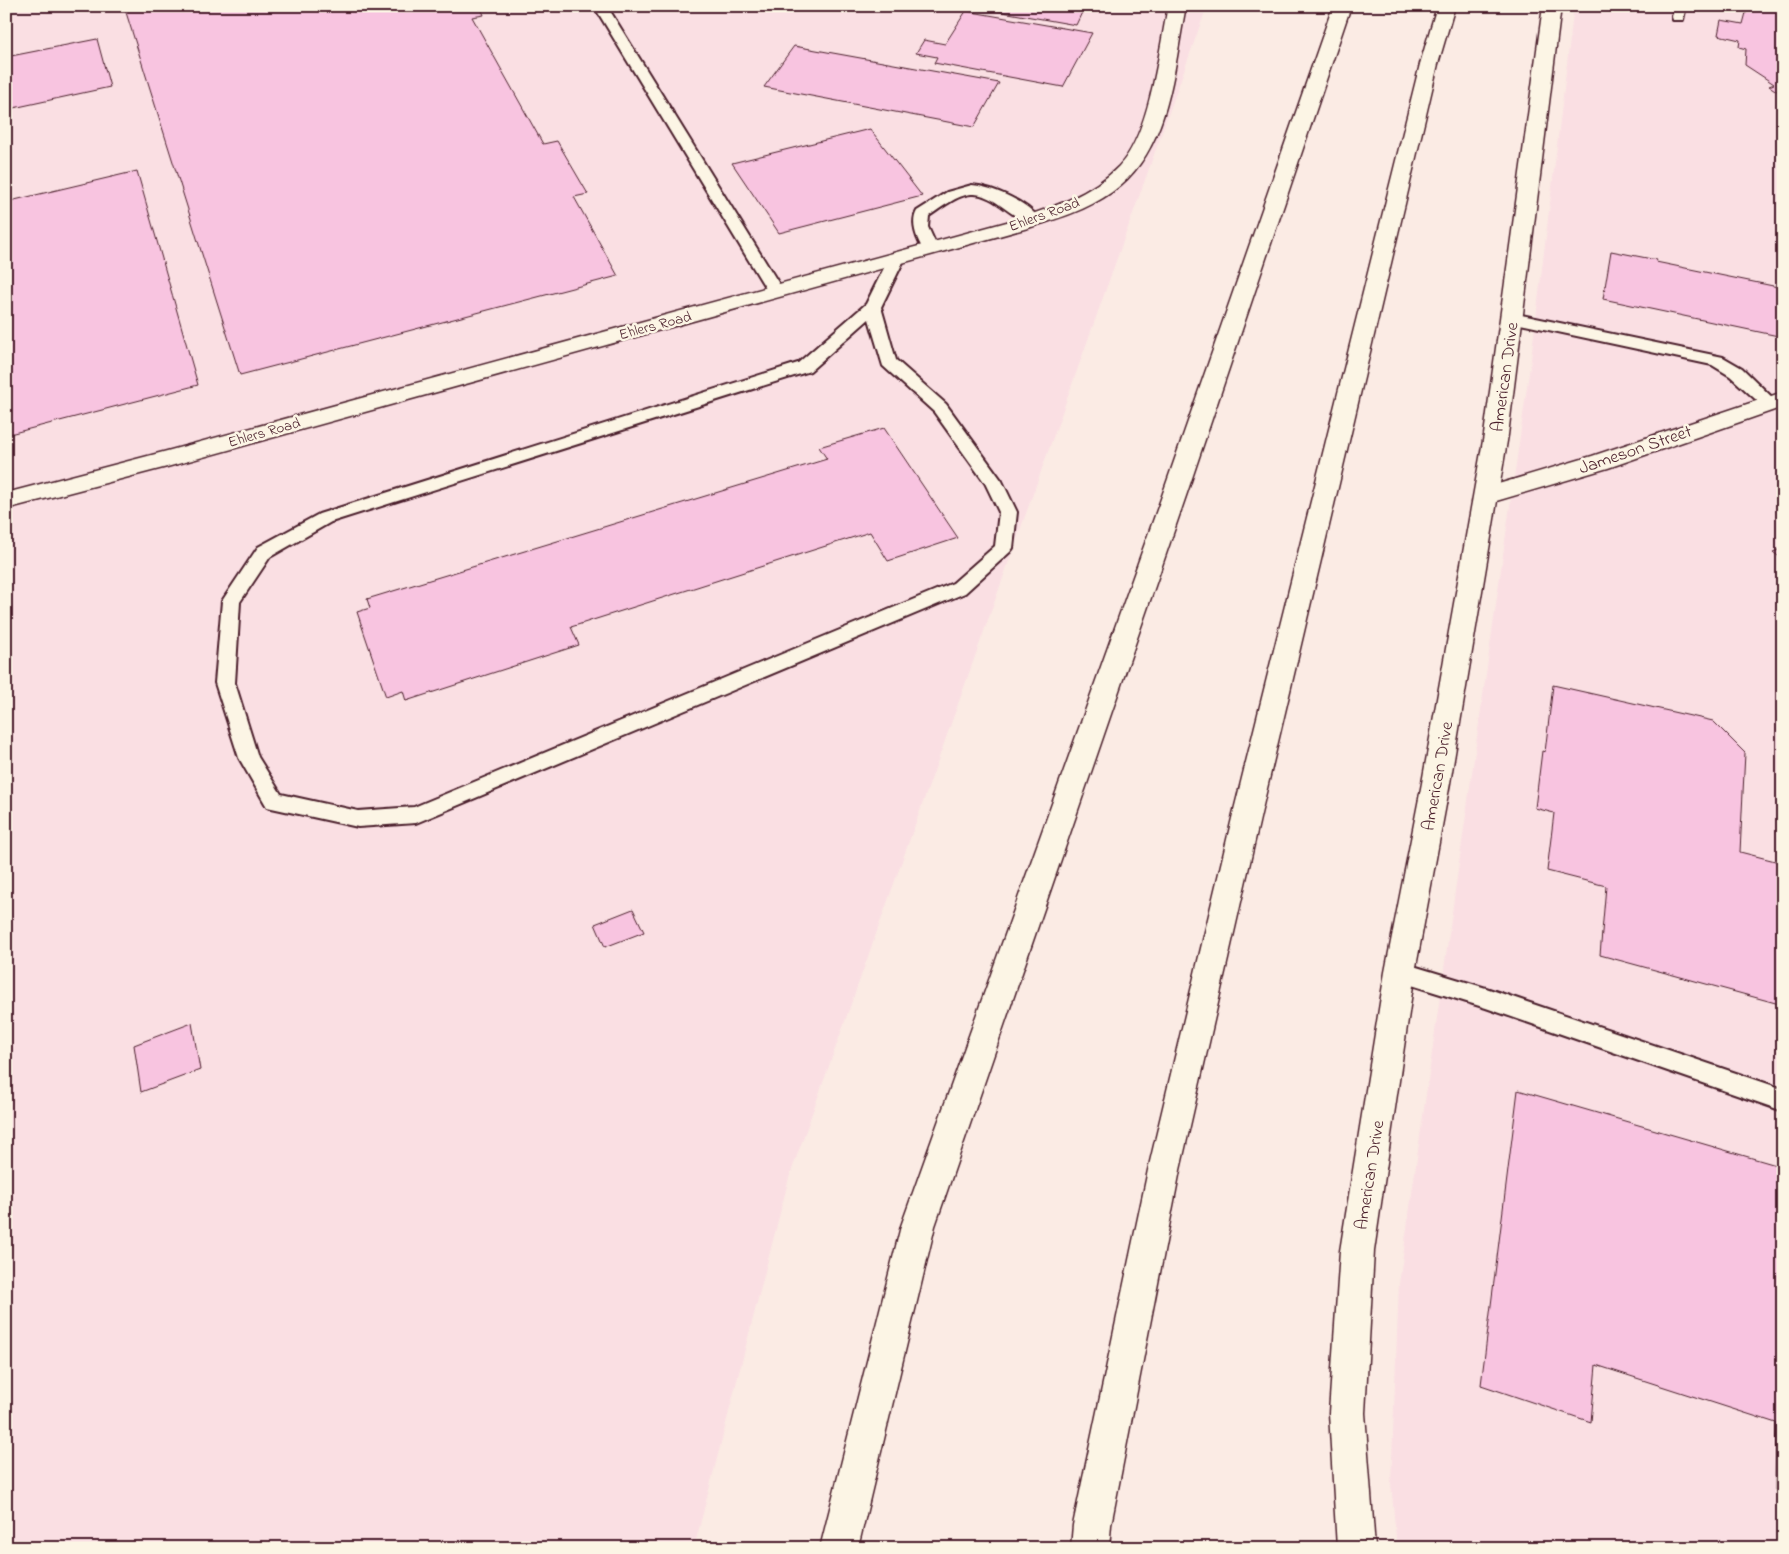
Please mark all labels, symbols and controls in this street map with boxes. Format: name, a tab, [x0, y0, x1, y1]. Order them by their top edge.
street label: Ehlers Road	[1006, 192, 1083, 238]
street label: Ehlers Road	[617, 306, 694, 346]
street label: American Drive	[1485, 320, 1527, 434]
street label: Ehlers Road	[226, 412, 303, 454]
street label: Jameson Street	[1576, 419, 1696, 482]
street label: American Drive	[1417, 719, 1462, 833]
street label: American Drive	[1349, 1118, 1393, 1232]

